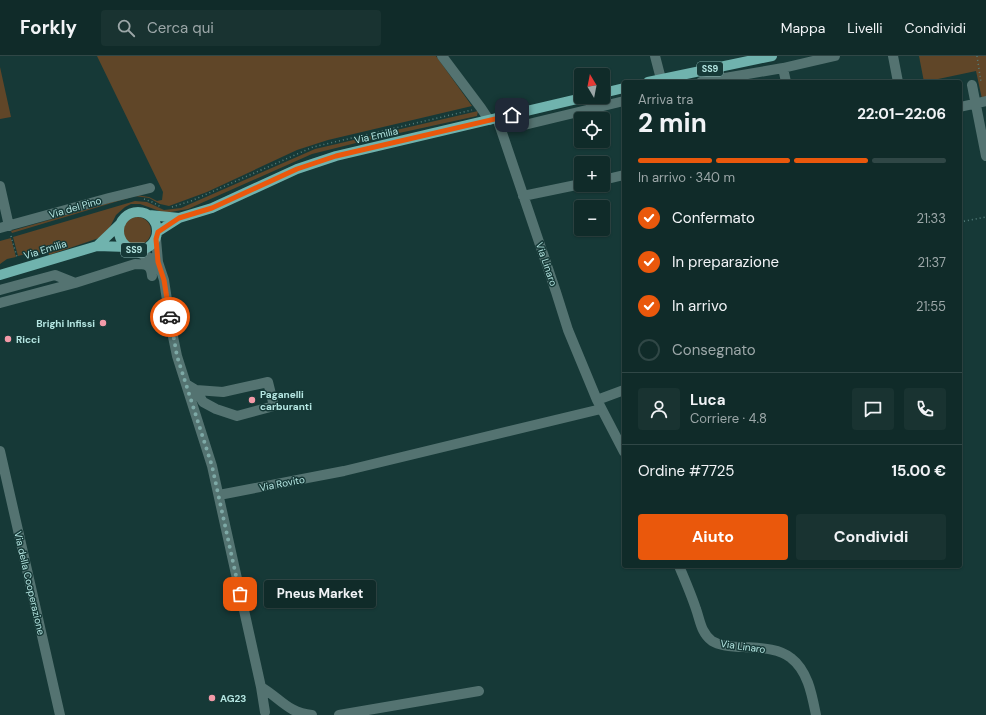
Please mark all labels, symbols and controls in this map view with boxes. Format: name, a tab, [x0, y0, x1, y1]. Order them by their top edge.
search box	[101, 10, 381, 46]
text: Forkly	[20, 15, 77, 40]
icon: search	[115, 17, 137, 39]
text: Cerca qui	[147, 18, 214, 38]
text: Mappa	[781, 19, 825, 37]
text: Livelli	[847, 19, 883, 37]
text: Condividi	[905, 19, 966, 37]
road number: SS9	[697, 62, 723, 76]
north arrow	[574, 68, 610, 104]
map controls	[574, 68, 610, 236]
text: Arriva tra	[638, 91, 693, 108]
pin	[495, 98, 529, 132]
icon: home	[501, 104, 523, 126]
text: 22:01–22:06	[857, 104, 946, 124]
text: 2 min	[638, 106, 707, 140]
button: locate	[574, 112, 610, 148]
street label: Via Emilia	[353, 124, 399, 147]
button: +	[574, 156, 610, 192]
text: In arrivo · 340 m	[638, 169, 735, 186]
street label: Via del Pino	[47, 194, 103, 221]
button: −	[574, 200, 610, 236]
icon: check	[638, 207, 660, 229]
text: Confermato	[672, 208, 755, 228]
text: 21:33	[916, 210, 946, 227]
street label: Via Emilia	[22, 237, 68, 262]
street label: Via Linaro	[533, 241, 560, 288]
road number: SS9	[121, 243, 147, 257]
icon: check	[638, 251, 660, 273]
text: In preparazione	[672, 252, 779, 272]
text: 21:37	[917, 254, 946, 271]
icon: check	[638, 295, 660, 317]
text: In arrivo	[672, 296, 727, 316]
courier	[150, 297, 190, 337]
text: 21:55	[916, 298, 946, 315]
icon: car	[159, 306, 181, 328]
place label: Brighi Infissi	[36, 317, 95, 330]
marker: Brighi Infissi	[98, 318, 108, 328]
place label: Ricci	[16, 333, 40, 346]
marker: Ricci	[3, 334, 13, 344]
text: Consegnato	[672, 340, 756, 360]
place label: Paganelli carburanti	[260, 388, 312, 413]
button: person	[638, 388, 680, 430]
button: chat	[852, 388, 894, 430]
button: phone	[904, 388, 946, 430]
text: Luca	[690, 390, 726, 410]
marker: Paganelli carburanti	[247, 395, 257, 405]
text: Corriere · 4.8	[690, 410, 767, 427]
text: Ordine #7725	[638, 461, 734, 481]
text: 15.00 €	[892, 461, 946, 481]
street label: Via Rovito	[258, 473, 306, 494]
button: Aiuto	[638, 514, 788, 560]
button: Condividi	[796, 514, 946, 560]
street label: Via della Cooperazione	[11, 530, 48, 637]
pin	[223, 577, 257, 611]
callout: Pneus Market	[264, 580, 376, 608]
icon: bag	[229, 583, 251, 605]
text: Pneus Market	[277, 585, 363, 602]
street label: Via Linaro	[720, 637, 766, 656]
place label: AG23	[220, 692, 246, 705]
marker: AG23	[207, 693, 217, 703]

